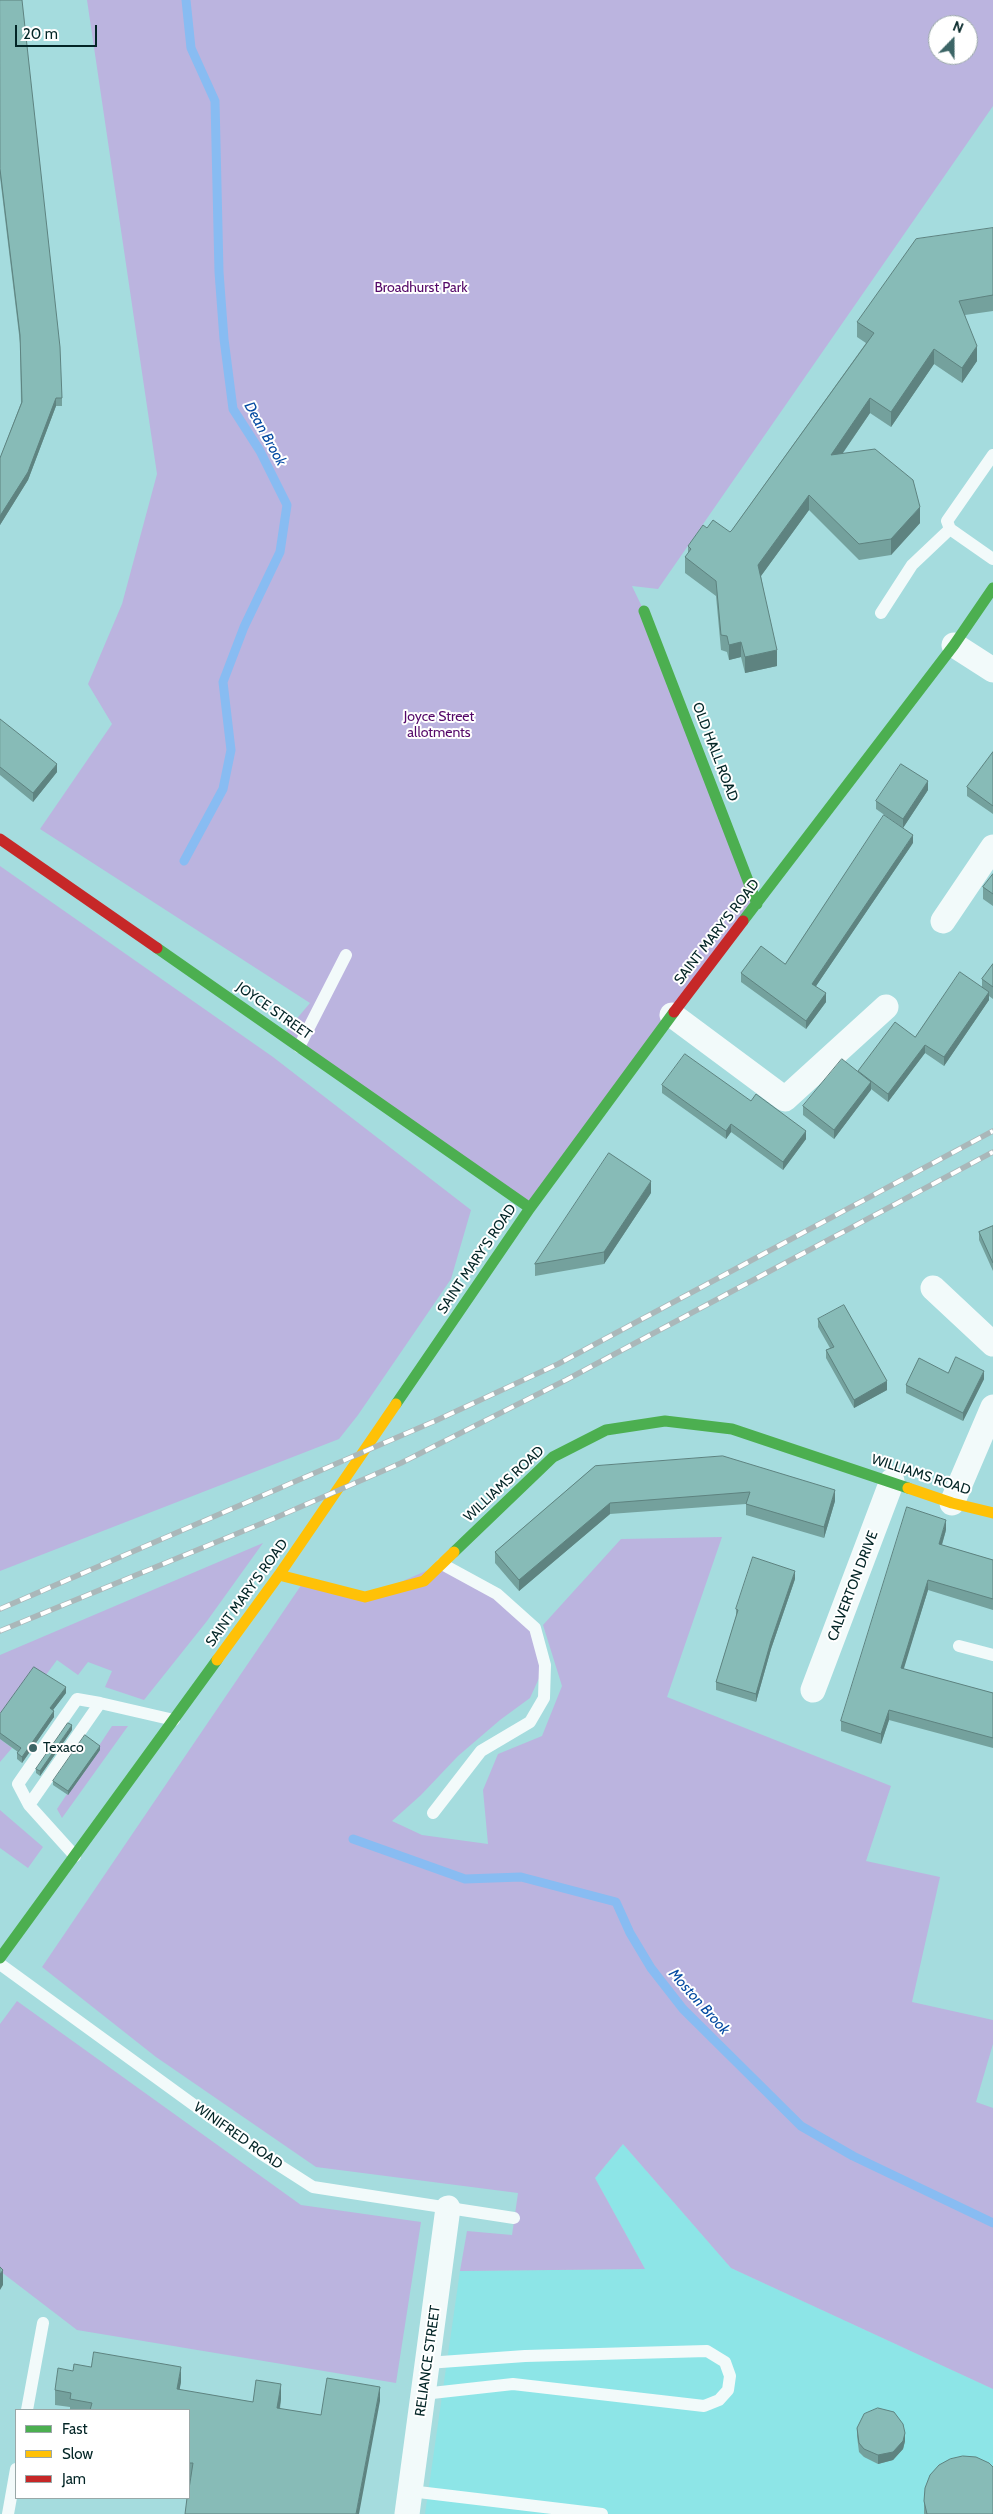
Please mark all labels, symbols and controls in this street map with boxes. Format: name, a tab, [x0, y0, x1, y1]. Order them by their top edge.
scale bar	[18, 15, 100, 47]
north arrow	[928, 15, 978, 65]
text: N	[950, 17, 966, 37]
text: 20 m	[23, 25, 58, 43]
park label: Broadhurst Park	[375, 280, 467, 296]
water label: Dean Brook	[240, 399, 290, 469]
street label: OLD HALL ROAD	[688, 700, 742, 804]
park label: Joyce Street allotments	[404, 709, 474, 742]
street label: SAINT MARY'S ROAD	[671, 876, 763, 988]
street label: JOYCE STREET	[233, 979, 315, 1043]
street label: SAINT MARY'S ROAD	[434, 1201, 520, 1317]
street label: WILLIAMS ROAD	[460, 1443, 548, 1525]
street label: WILLIAMS ROAD	[869, 1451, 973, 1499]
street label: CALVERTON DRIVE	[824, 1528, 882, 1644]
street label: SAINT MARY'S ROAD	[202, 1536, 292, 1650]
place label: Texaco	[43, 1740, 84, 1756]
marker: Texaco	[27, 1742, 39, 1754]
water label: Moston Brook	[665, 1965, 733, 2039]
street label: WINIFRED ROAD	[190, 2099, 286, 2173]
street label: RELIANCE STREET	[412, 2304, 444, 2418]
legend	[15, 2409, 190, 2499]
text: Fast	[62, 2420, 87, 2438]
text: Slow	[62, 2445, 93, 2463]
text: Jam	[62, 2470, 86, 2488]

